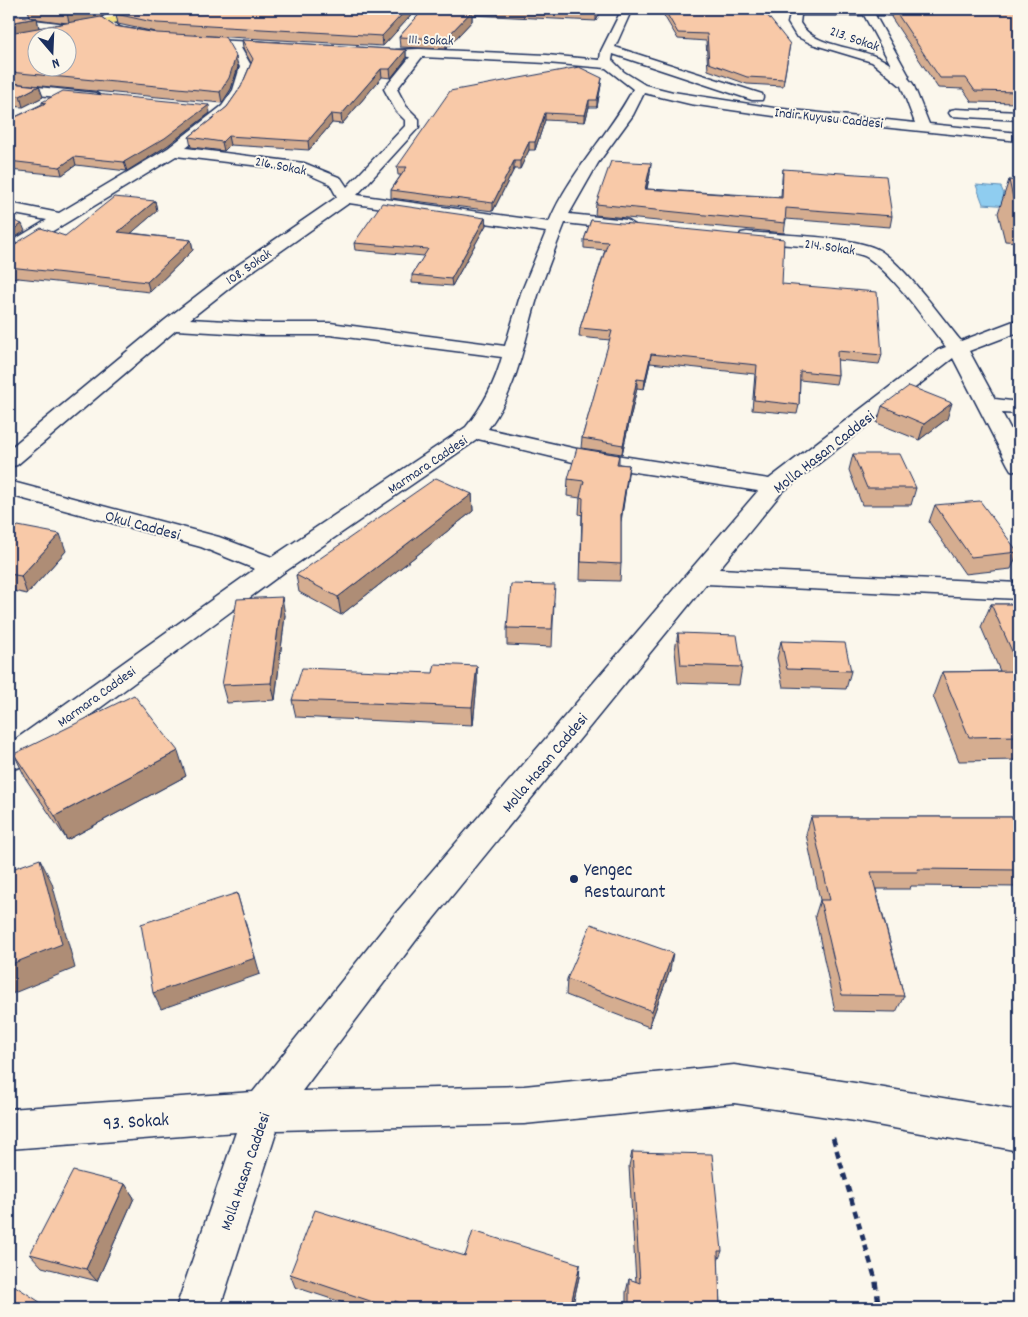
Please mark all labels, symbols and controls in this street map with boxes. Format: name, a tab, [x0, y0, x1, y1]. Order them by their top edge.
street label: 213. Sokak	[827, 22, 882, 58]
north arrow	[28, 28, 78, 78]
street label: 111. Sokak	[408, 30, 454, 52]
text: N	[49, 52, 62, 73]
street label: Indir Kuyusu Caddesi	[774, 103, 884, 135]
street label: 216. Sokak	[253, 152, 308, 182]
street label: 214. Sokak	[803, 235, 857, 261]
street label: 108. Sokak	[222, 244, 277, 291]
street label: Molla Hasan Caddesi	[769, 406, 880, 500]
street label: Marmara Caddesi	[384, 431, 472, 500]
street label: Okul Caddesi	[102, 505, 183, 548]
street label: Marmara Caddesi	[54, 662, 141, 733]
street label: Molla Hasan Caddesi	[497, 709, 594, 818]
place label: Yengec Restaurant	[584, 858, 665, 907]
marker: Yengec Restaurant	[568, 873, 580, 885]
street label: 93. Sokak	[102, 1108, 170, 1139]
street label: Molla Hasan Caddesi	[215, 1110, 277, 1234]

